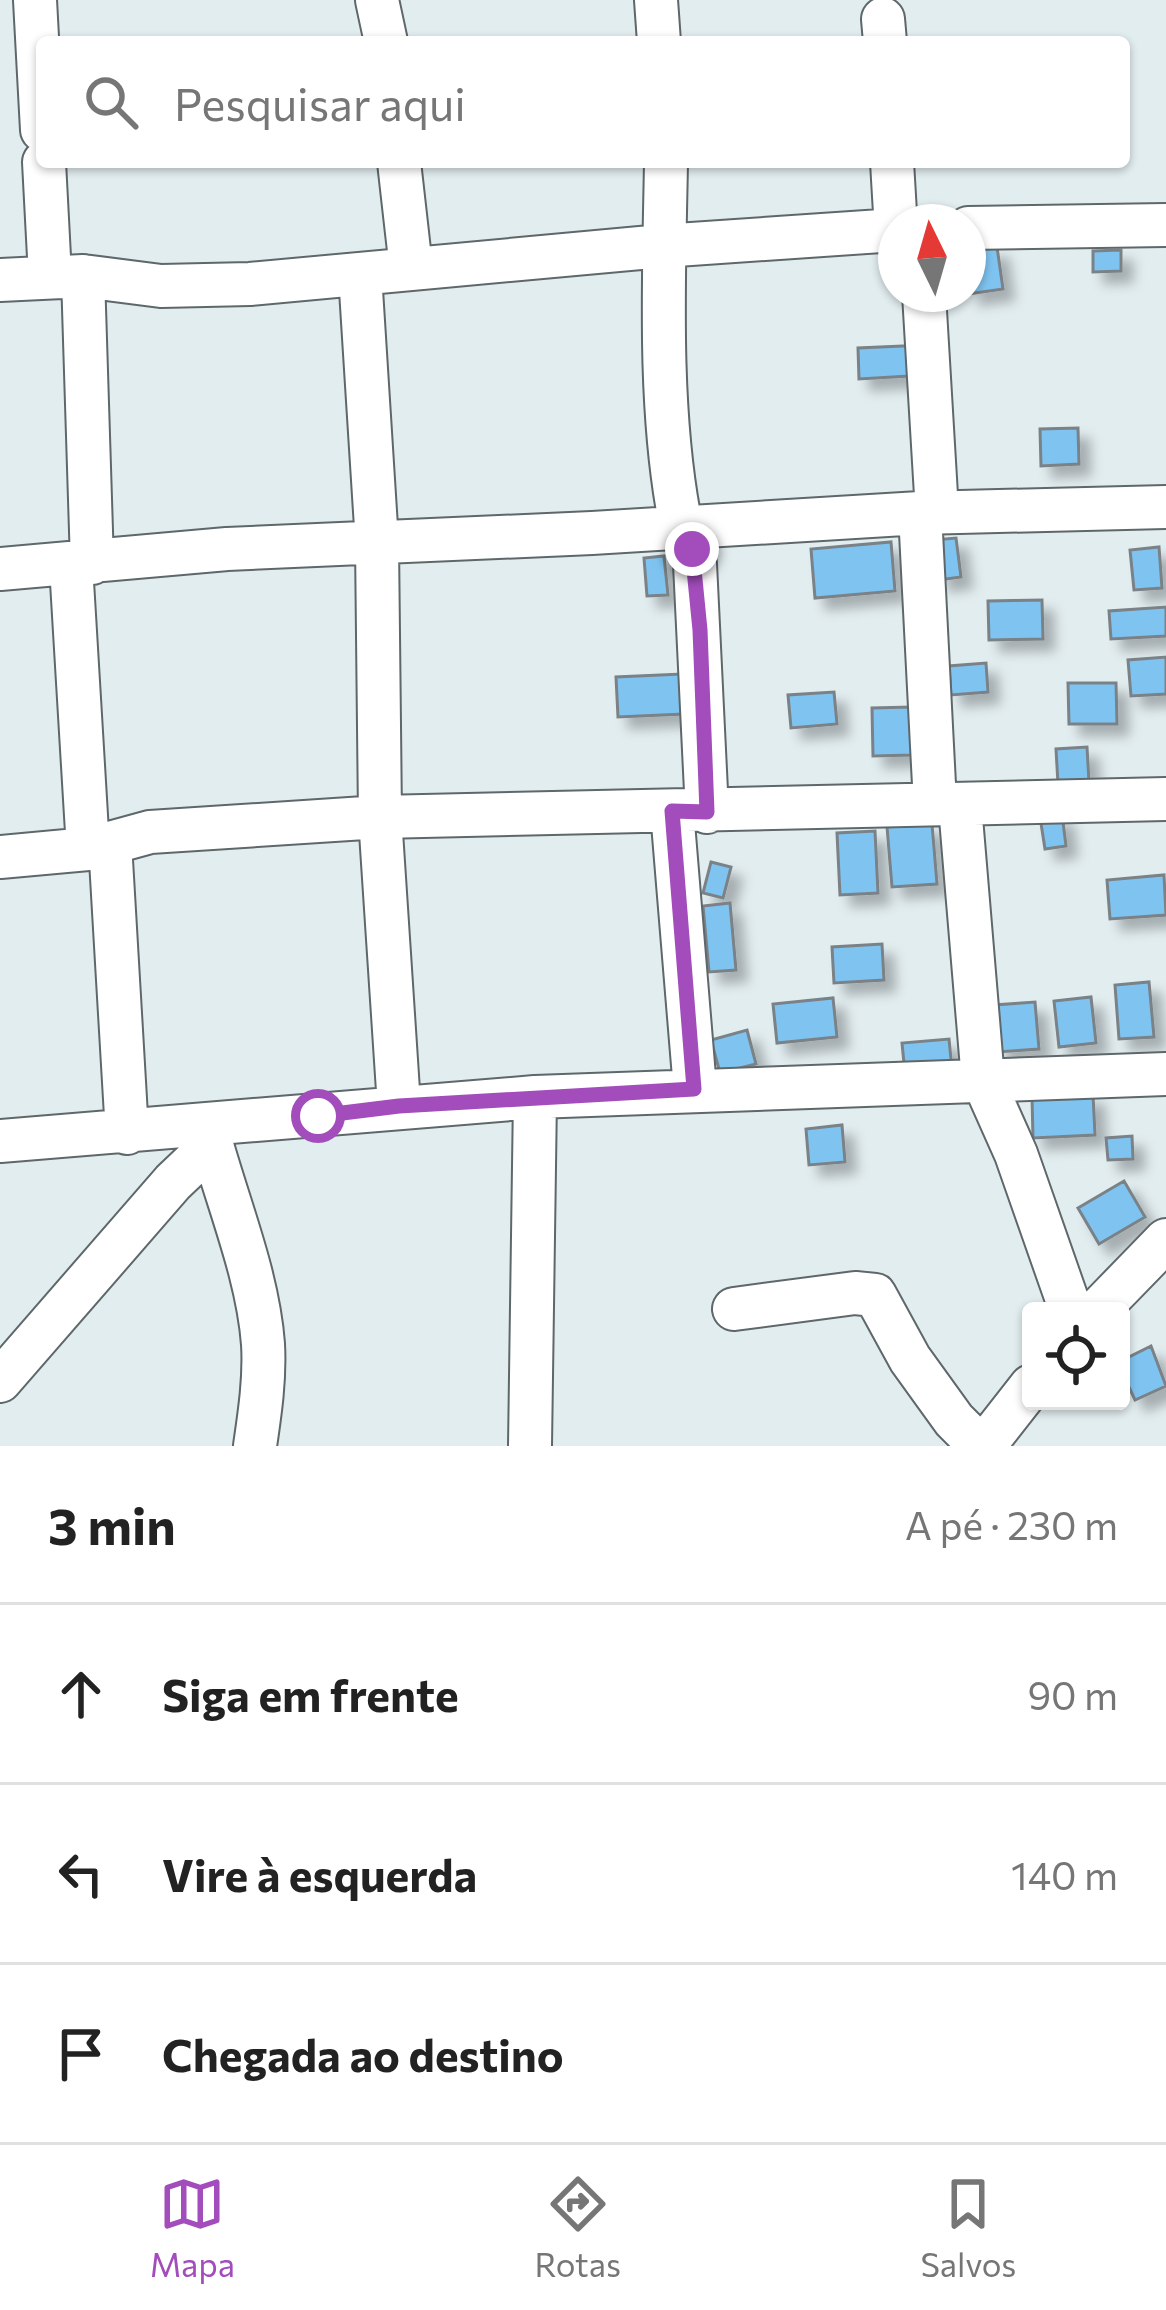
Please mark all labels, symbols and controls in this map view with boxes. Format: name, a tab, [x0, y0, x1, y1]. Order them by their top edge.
search box	[36, 36, 1130, 168]
icon: search	[78, 69, 144, 135]
text: Pesquisar aqui	[174, 75, 466, 130]
north arrow	[878, 204, 986, 312]
route end	[665, 522, 719, 576]
route start	[291, 1089, 345, 1143]
map controls	[1022, 1302, 1130, 1410]
button: locate	[1022, 1302, 1130, 1410]
text: 3 min	[48, 1493, 176, 1556]
text: A pé · 230 m	[905, 1500, 1118, 1548]
icon: ahead	[48, 1661, 114, 1727]
text: Siga em frente	[162, 1666, 459, 1721]
text: 90 m	[1027, 1670, 1118, 1718]
icon: left	[48, 1841, 114, 1907]
text: Vire à esquerda	[162, 1846, 477, 1901]
text: 140 m	[1011, 1850, 1118, 1898]
icon: arrive	[48, 2021, 114, 2087]
text: Chegada ao destino	[162, 2026, 564, 2081]
tab: Mapa	[150, 2171, 235, 2284]
tab: Rotas	[535, 2171, 621, 2284]
tab: Salvos	[920, 2171, 1016, 2284]

